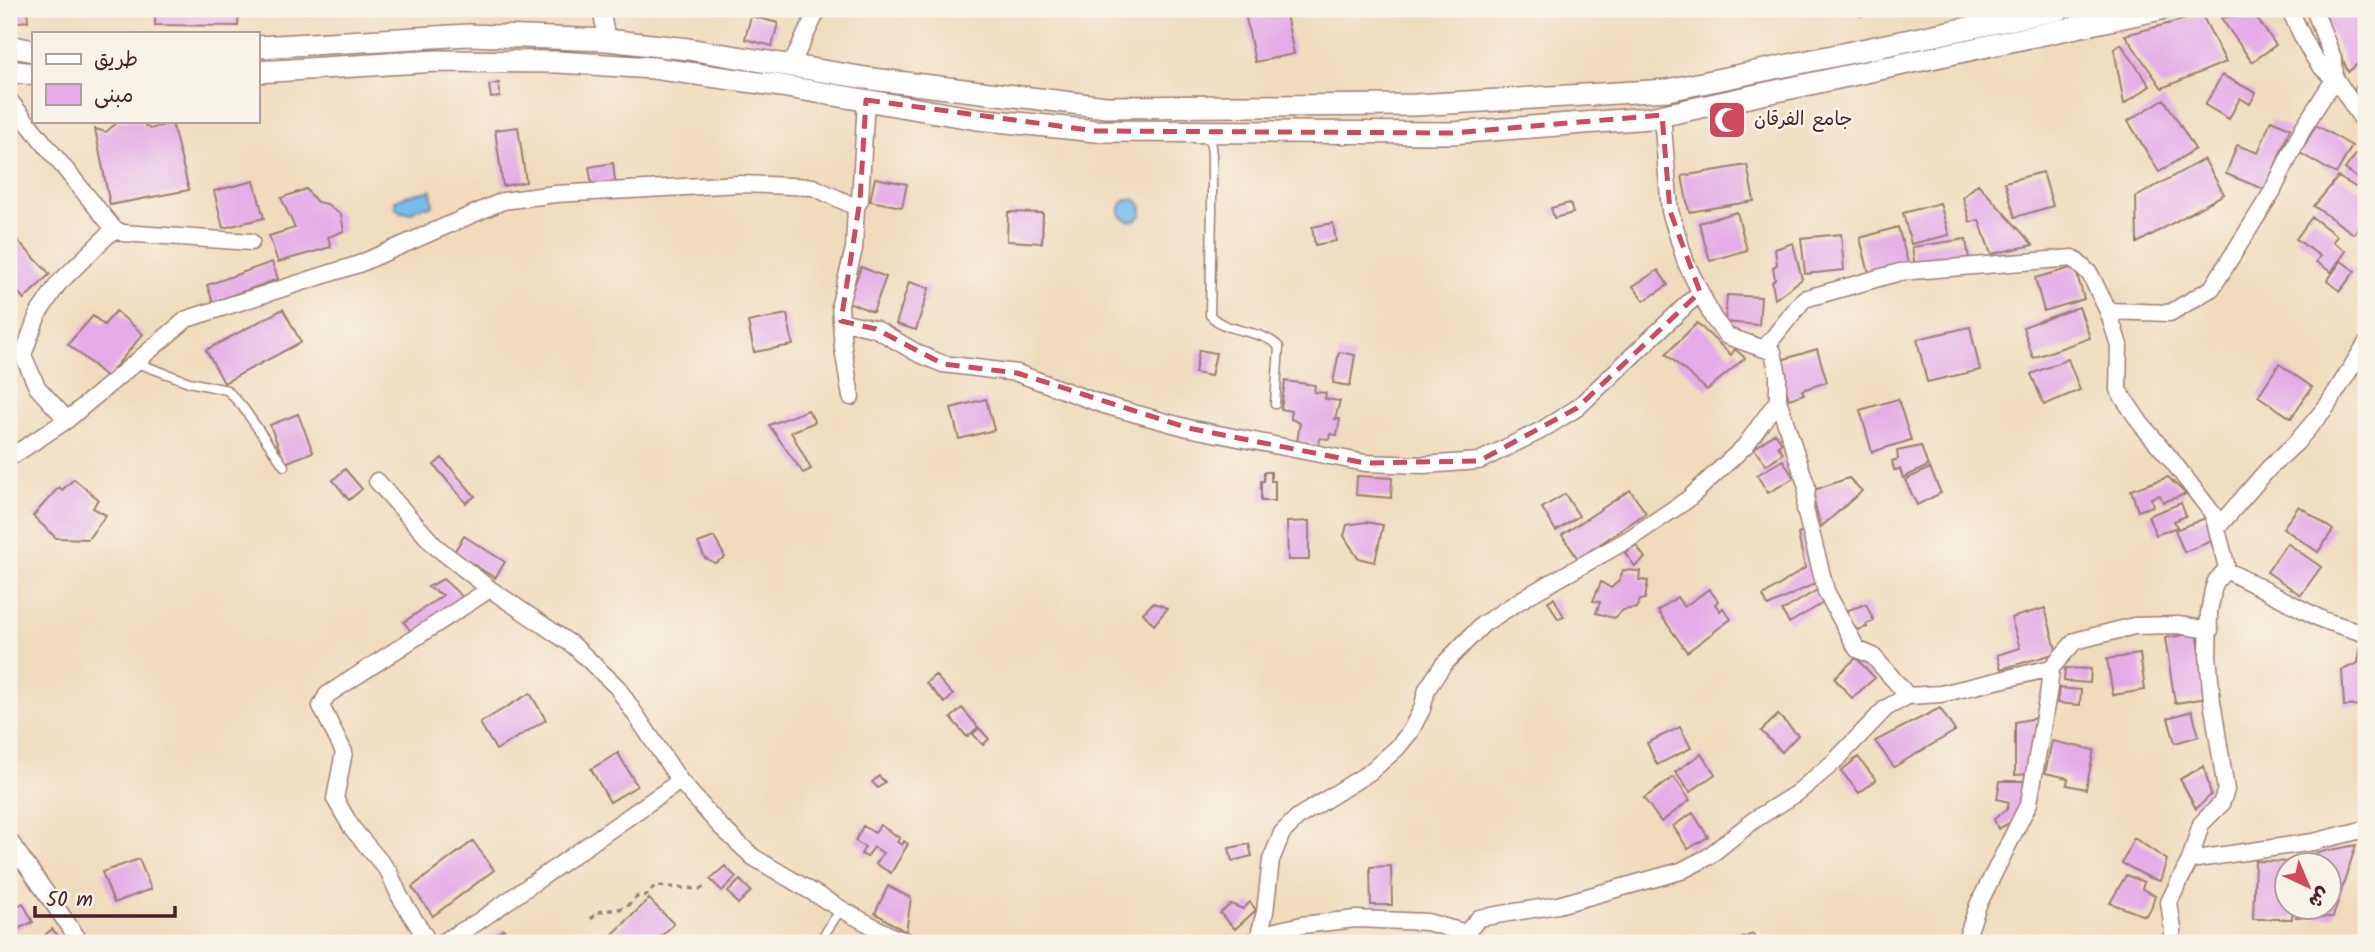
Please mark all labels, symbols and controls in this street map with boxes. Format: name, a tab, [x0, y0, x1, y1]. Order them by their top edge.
legend	[32, 32, 259, 122]
text: طريق	[94, 44, 138, 77]
text: مبنى	[94, 80, 133, 113]
mosque icon: جامع الفرقان	[1706, 99, 1748, 141]
place label: جامع الفرقان	[1754, 105, 1853, 135]
north arrow	[2274, 850, 2344, 920]
scale bar	[35, 875, 175, 919]
text: ش	[2300, 879, 2336, 915]
text: 50 m	[46, 884, 93, 917]

